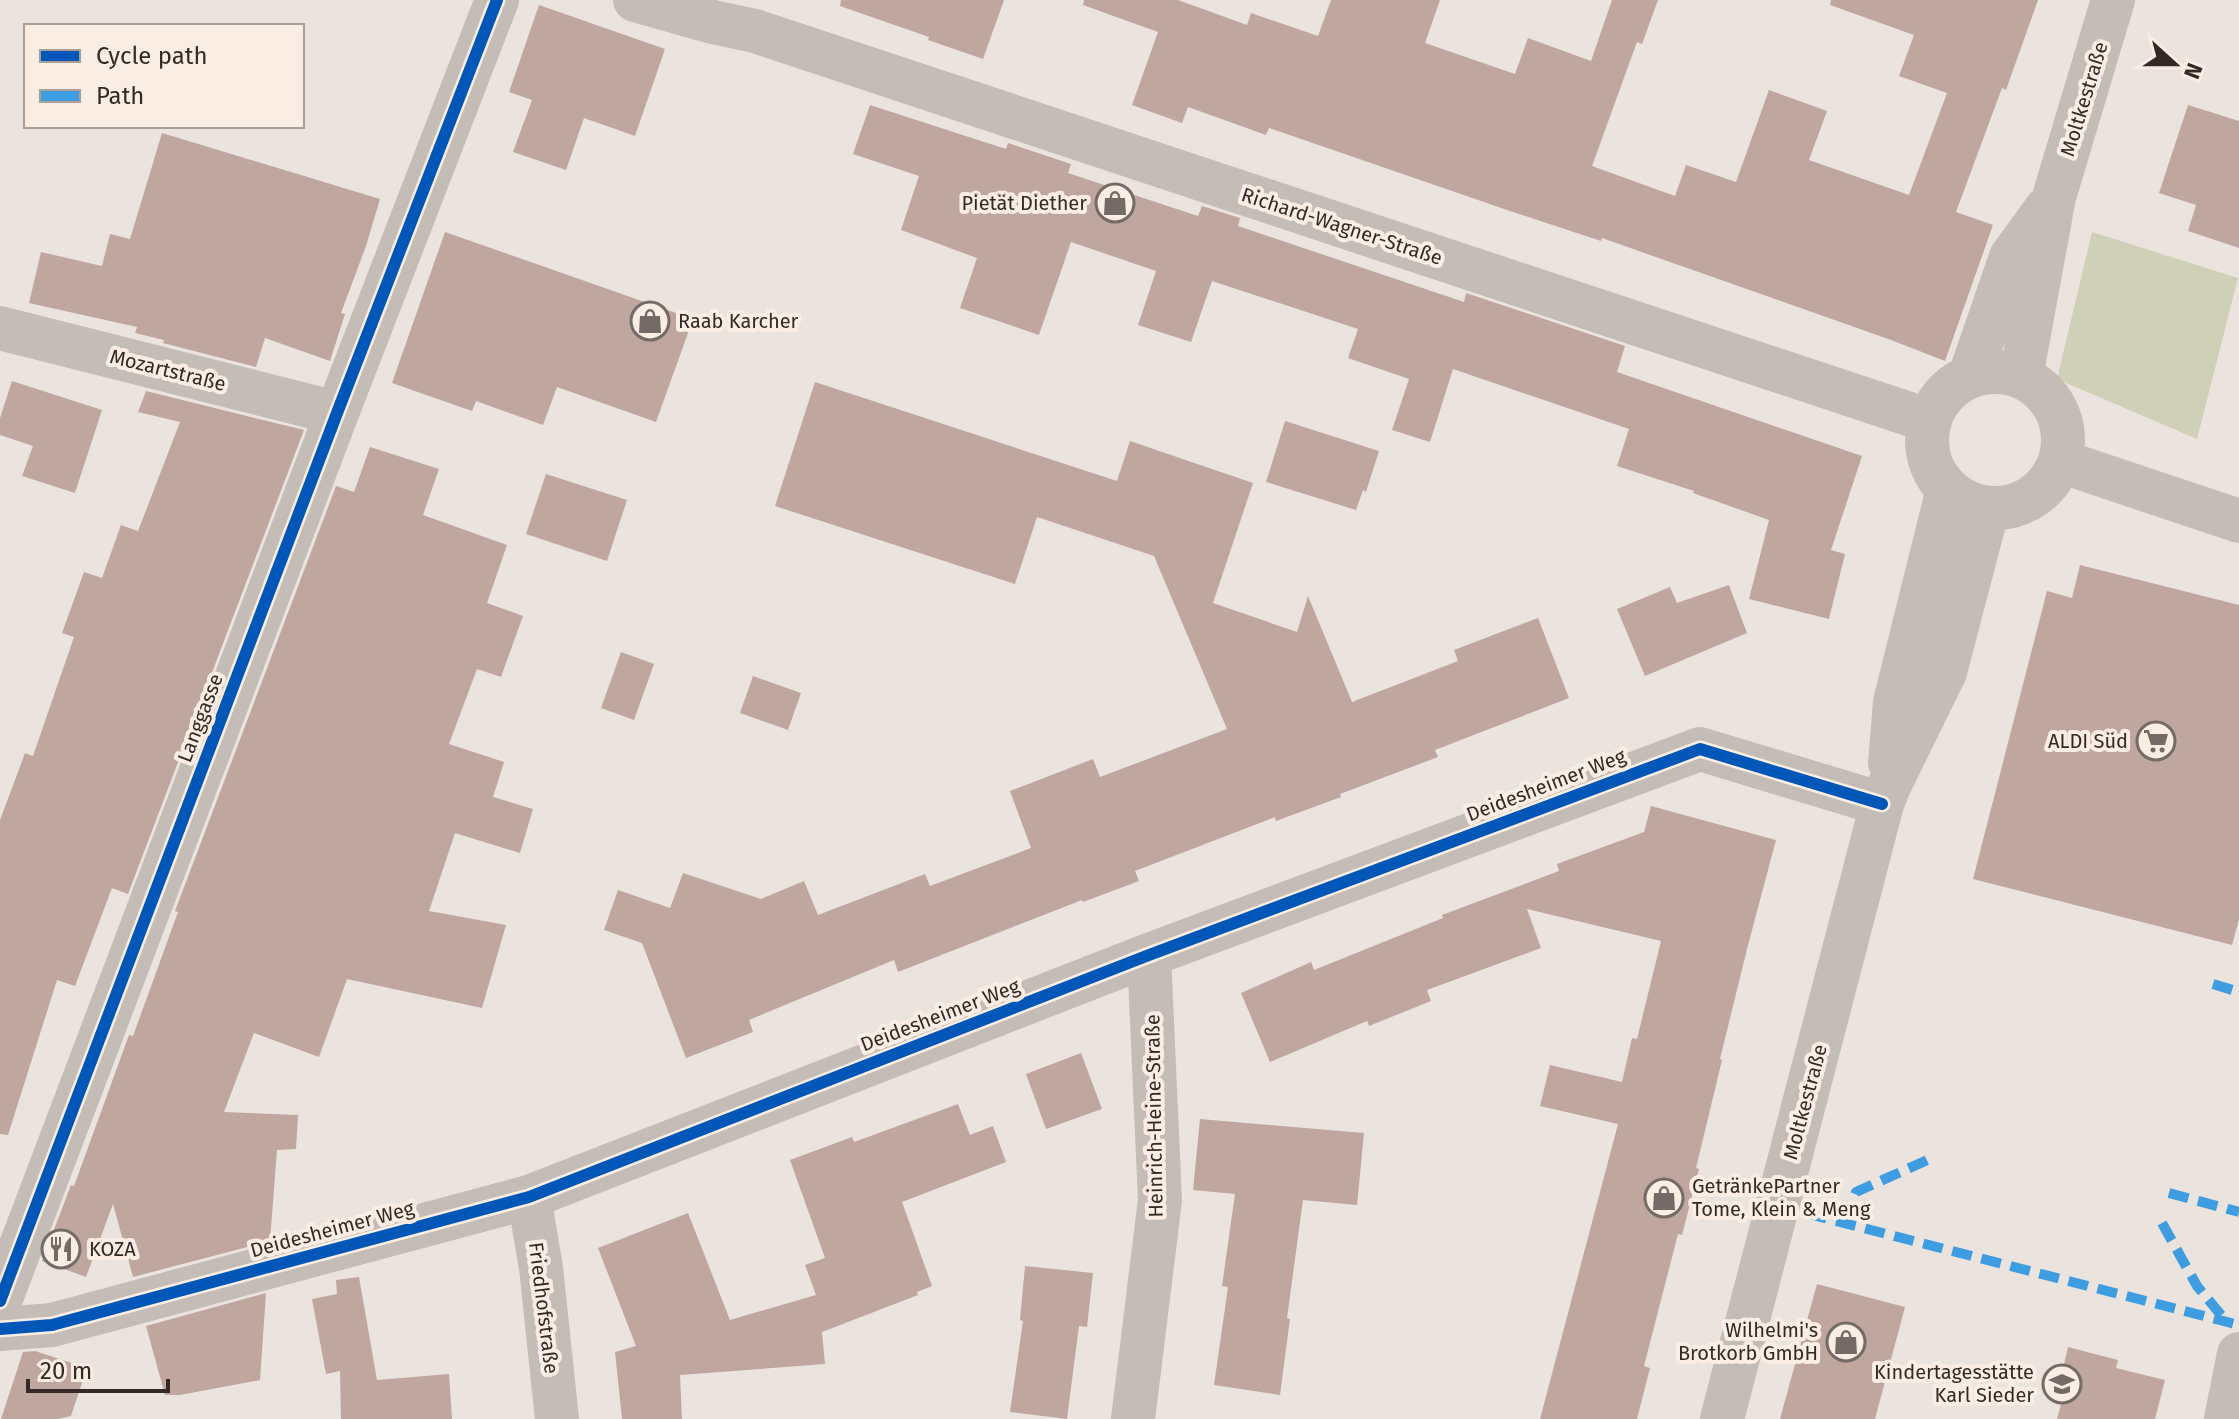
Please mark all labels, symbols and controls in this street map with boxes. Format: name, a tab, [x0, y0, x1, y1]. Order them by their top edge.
legend	[24, 24, 304, 128]
north arrow	[2135, 24, 2215, 104]
street label: Moltkestraße	[2055, 39, 2113, 159]
text: Cycle path	[96, 42, 208, 70]
text: N	[2178, 59, 2208, 83]
text: Path	[96, 82, 144, 110]
shop icon: Pietät Diether	[1094, 182, 1136, 224]
street label: Richard-Wagner-Straße	[1239, 182, 1445, 270]
place label: Pietät Diether	[961, 191, 1087, 215]
shop icon: Raab Karcher	[629, 300, 671, 342]
place label: Raab Karcher	[678, 309, 799, 333]
street label: Mozartstraße	[108, 344, 228, 396]
street label: Langgasse	[172, 670, 228, 766]
supermarket icon: ALDI Süd	[2135, 720, 2177, 762]
place label: ALDI Süd	[2048, 729, 2128, 753]
street label: Deidesheimer Weg	[1463, 743, 1630, 826]
street label: Deidesheimer Weg	[857, 973, 1024, 1056]
street label: Heinrich-Heine-Straße	[1140, 1014, 1168, 1218]
street label: Moltkestraße	[1778, 1042, 1832, 1162]
place label: GetränkePartner Tome, Klein & Meng	[1692, 1174, 1871, 1221]
shop icon: GetränkePartner Tome, Klein & Meng	[1643, 1177, 1685, 1219]
street label: Deidesheimer Weg	[247, 1195, 417, 1262]
restaurant icon: KOZA	[40, 1228, 82, 1270]
place label: KOZA	[89, 1237, 136, 1261]
street label: Friedhofstraße	[524, 1241, 564, 1375]
place label: Wilhelmi's Brotkorb GmbH	[1678, 1318, 1818, 1365]
shop icon: Wilhelmi's Brotkorb GmbH	[1825, 1321, 1867, 1363]
scale bar	[28, 1343, 168, 1393]
text: 20 m	[40, 1357, 92, 1385]
place label: Kindertagesstätte Karl Sieder	[1874, 1360, 2034, 1407]
school or university icon: Kindertagesstätte Karl Sieder	[2041, 1363, 2083, 1405]

